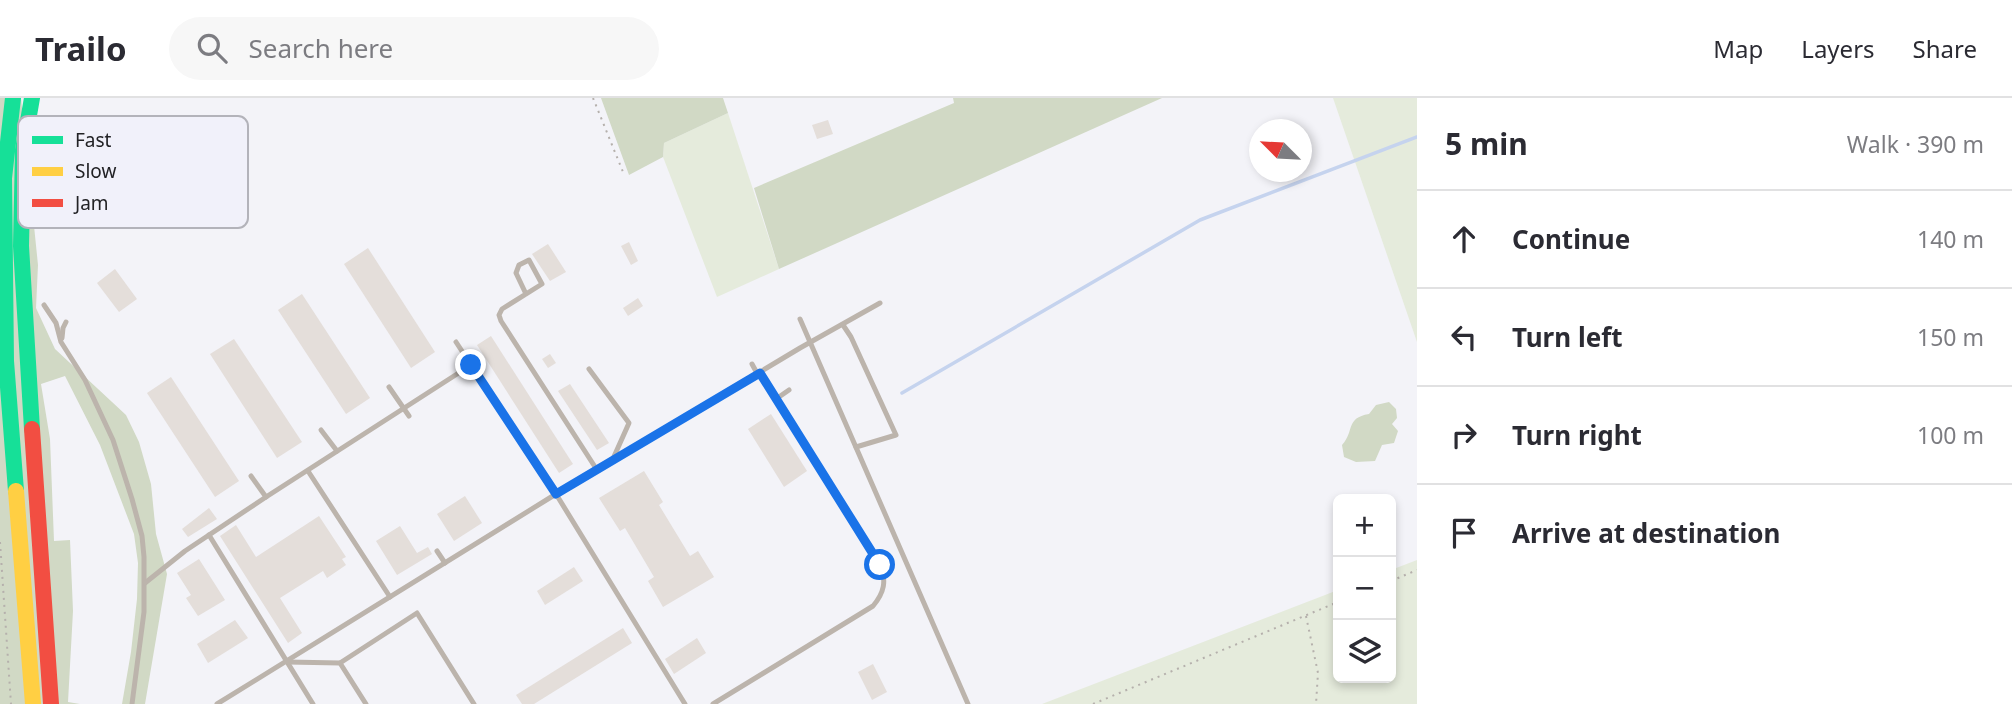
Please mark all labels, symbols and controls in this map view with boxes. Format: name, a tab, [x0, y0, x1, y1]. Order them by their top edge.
search box	[169, 17, 659, 80]
text: Trailo	[35, 26, 127, 71]
icon: search	[193, 29, 231, 67]
text: Search here	[249, 30, 393, 66]
text: Map	[1713, 32, 1763, 65]
text: Layers	[1801, 32, 1875, 65]
text: Share	[1913, 32, 1977, 65]
legend	[18, 116, 248, 228]
north arrow	[1249, 119, 1312, 182]
text: 5 min	[1445, 123, 1528, 164]
text: Fast	[75, 127, 112, 153]
text: Walk · 390 m	[1847, 128, 1984, 160]
text: Slow	[75, 158, 116, 184]
text: Jam	[73, 190, 109, 216]
icon: ahead	[1445, 220, 1483, 258]
text: Continue	[1512, 221, 1630, 257]
text: 140 m	[1917, 223, 1984, 255]
icon: left	[1445, 318, 1483, 356]
text: Turn left	[1512, 319, 1623, 355]
text: 150 m	[1917, 321, 1984, 353]
route end	[455, 349, 486, 380]
icon: right	[1445, 416, 1483, 454]
text: Turn right	[1512, 417, 1642, 453]
text: 100 m	[1917, 419, 1984, 451]
map controls	[1333, 494, 1396, 683]
button: +	[1333, 494, 1396, 557]
icon: arrive	[1445, 514, 1483, 552]
text: Arrive at destination	[1512, 515, 1781, 551]
route start	[864, 549, 895, 580]
button: −	[1333, 557, 1396, 620]
button: layers	[1333, 620, 1396, 683]

